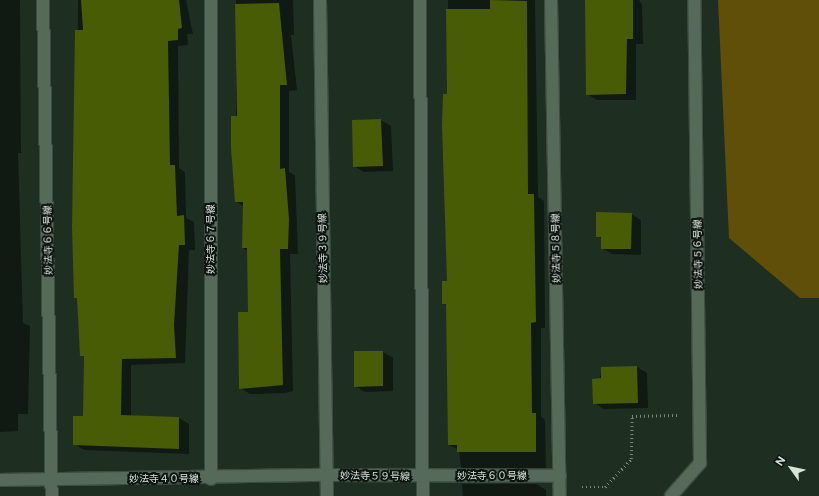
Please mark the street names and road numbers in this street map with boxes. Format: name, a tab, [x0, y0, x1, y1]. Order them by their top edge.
street label: 妙法寺６７号線	[205, 204, 217, 274]
street label: 妙法寺６６号線	[41, 205, 55, 275]
street label: 妙法寺３９号線	[316, 213, 330, 283]
street label: 妙法寺５８号線	[549, 213, 563, 283]
street label: 妙法寺５６号線	[691, 219, 705, 289]
street label: 妙法寺５９号線	[340, 469, 410, 483]
street label: 妙法寺６０号線	[457, 470, 527, 482]
street label: 妙法寺４０号線	[129, 473, 199, 485]

